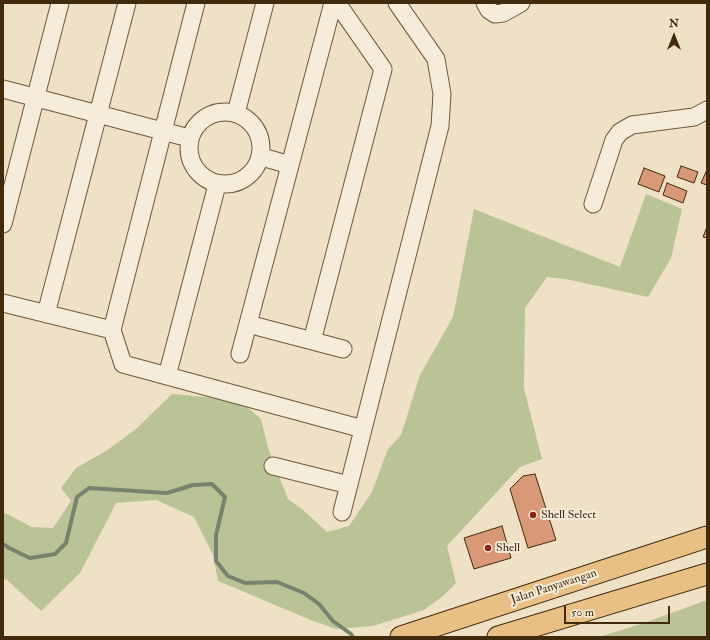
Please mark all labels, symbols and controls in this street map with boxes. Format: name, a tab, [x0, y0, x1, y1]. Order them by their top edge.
north arrow	[654, 16, 694, 56]
text: N	[669, 17, 679, 30]
place label: Shell Select	[541, 508, 596, 522]
marker: Shell Select	[528, 510, 538, 520]
place label: Shell	[496, 541, 520, 555]
marker: Shell	[483, 543, 493, 553]
street label: Jalan Panyawangan	[509, 566, 599, 608]
scale bar	[566, 598, 672, 624]
text: 50 m	[571, 605, 594, 620]

